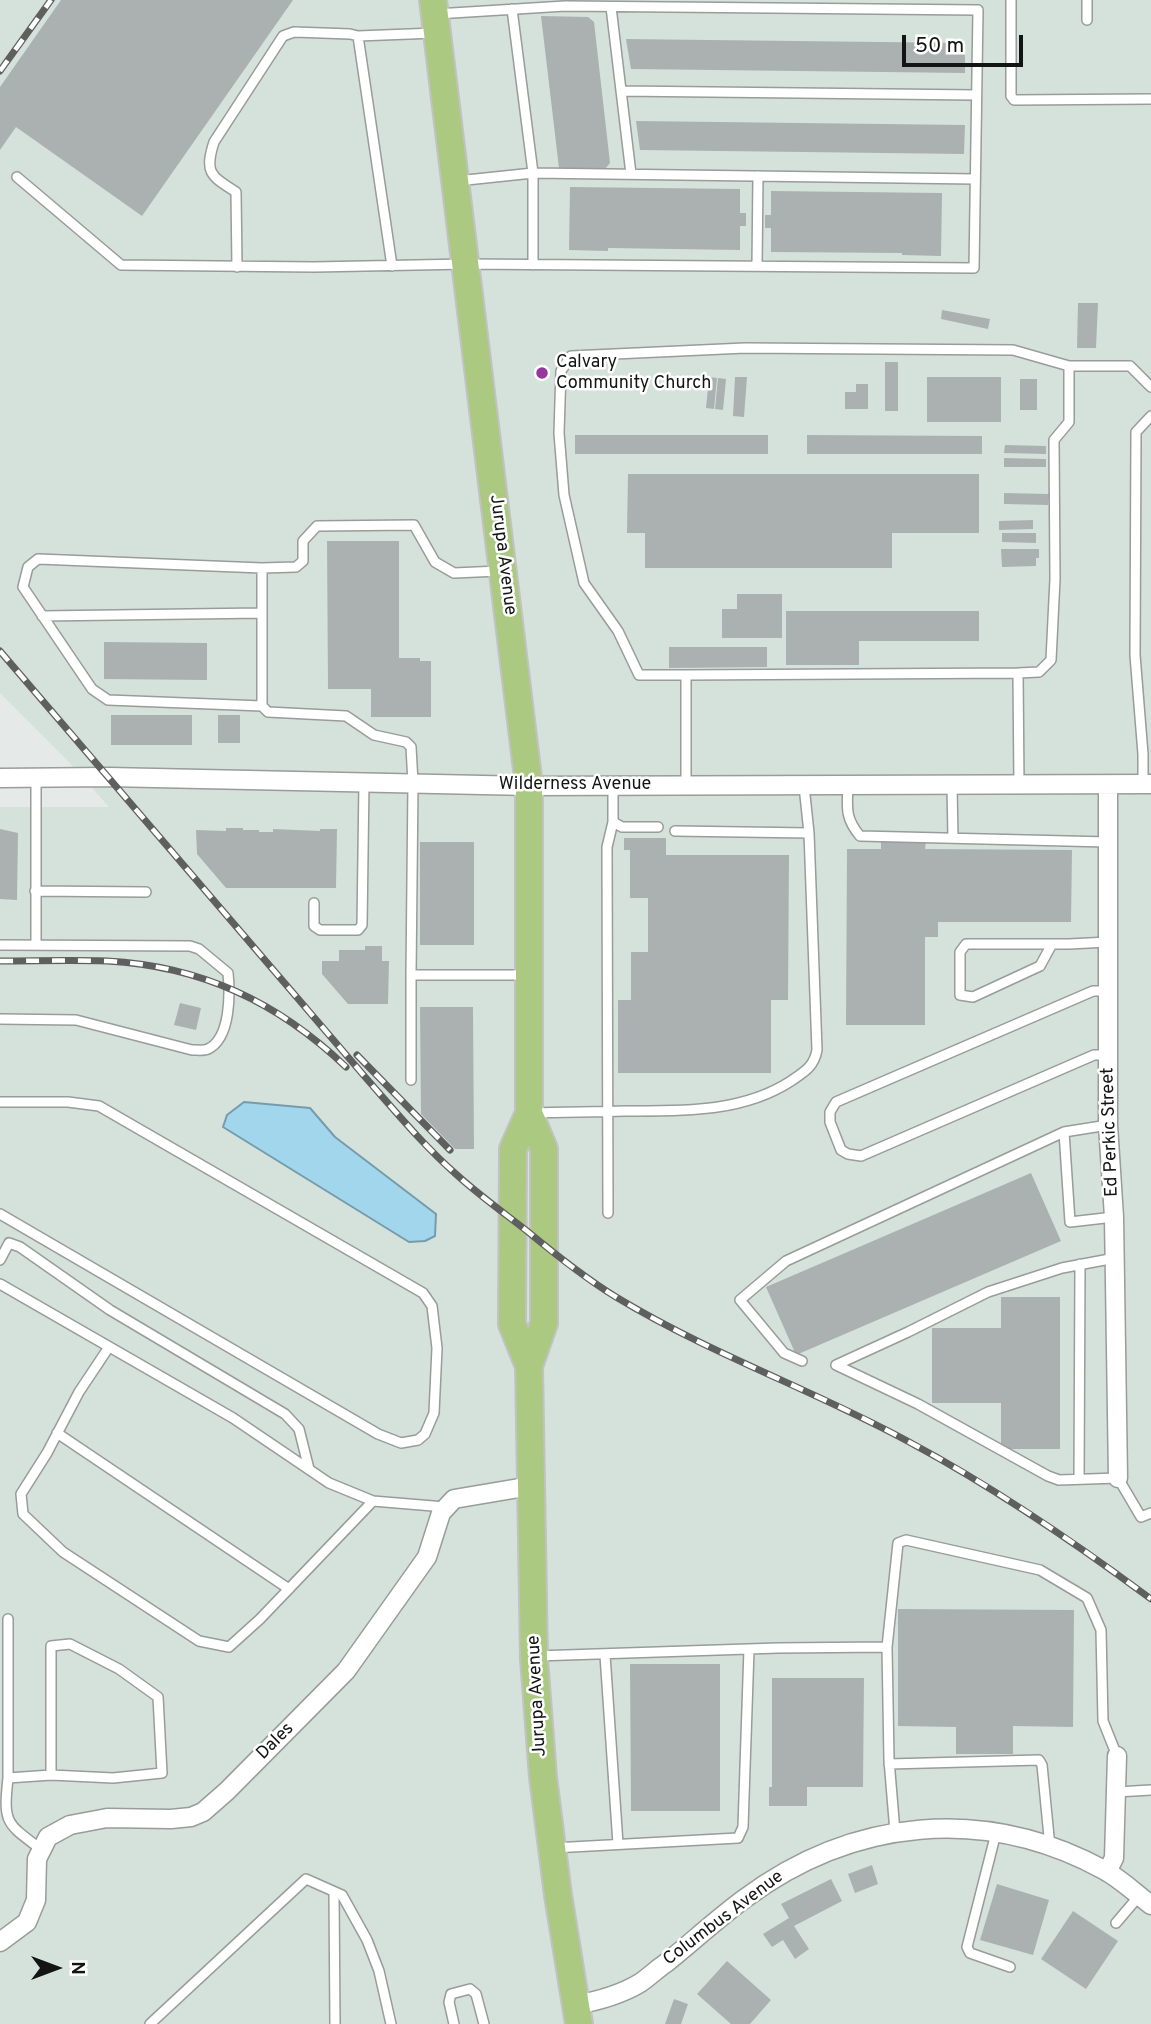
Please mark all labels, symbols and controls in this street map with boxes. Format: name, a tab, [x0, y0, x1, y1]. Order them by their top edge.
scale bar	[906, 21, 1027, 65]
text: 50 m	[915, 33, 964, 60]
place label: Calvary Community Church	[556, 352, 711, 394]
marker: Calvary Community Church	[534, 365, 550, 381]
street label: Jurupa Avenue	[484, 493, 520, 617]
street label: Wilderness Avenue	[499, 774, 651, 796]
street label: Ed Perkic Street	[1098, 1067, 1124, 1197]
street label: Jurupa Avenue	[524, 1635, 552, 1757]
street label: Dales	[253, 1719, 299, 1765]
street label: Columbus Avenue	[660, 1867, 788, 1971]
north arrow	[21, 1933, 91, 2003]
text: N	[65, 1961, 89, 1975]

